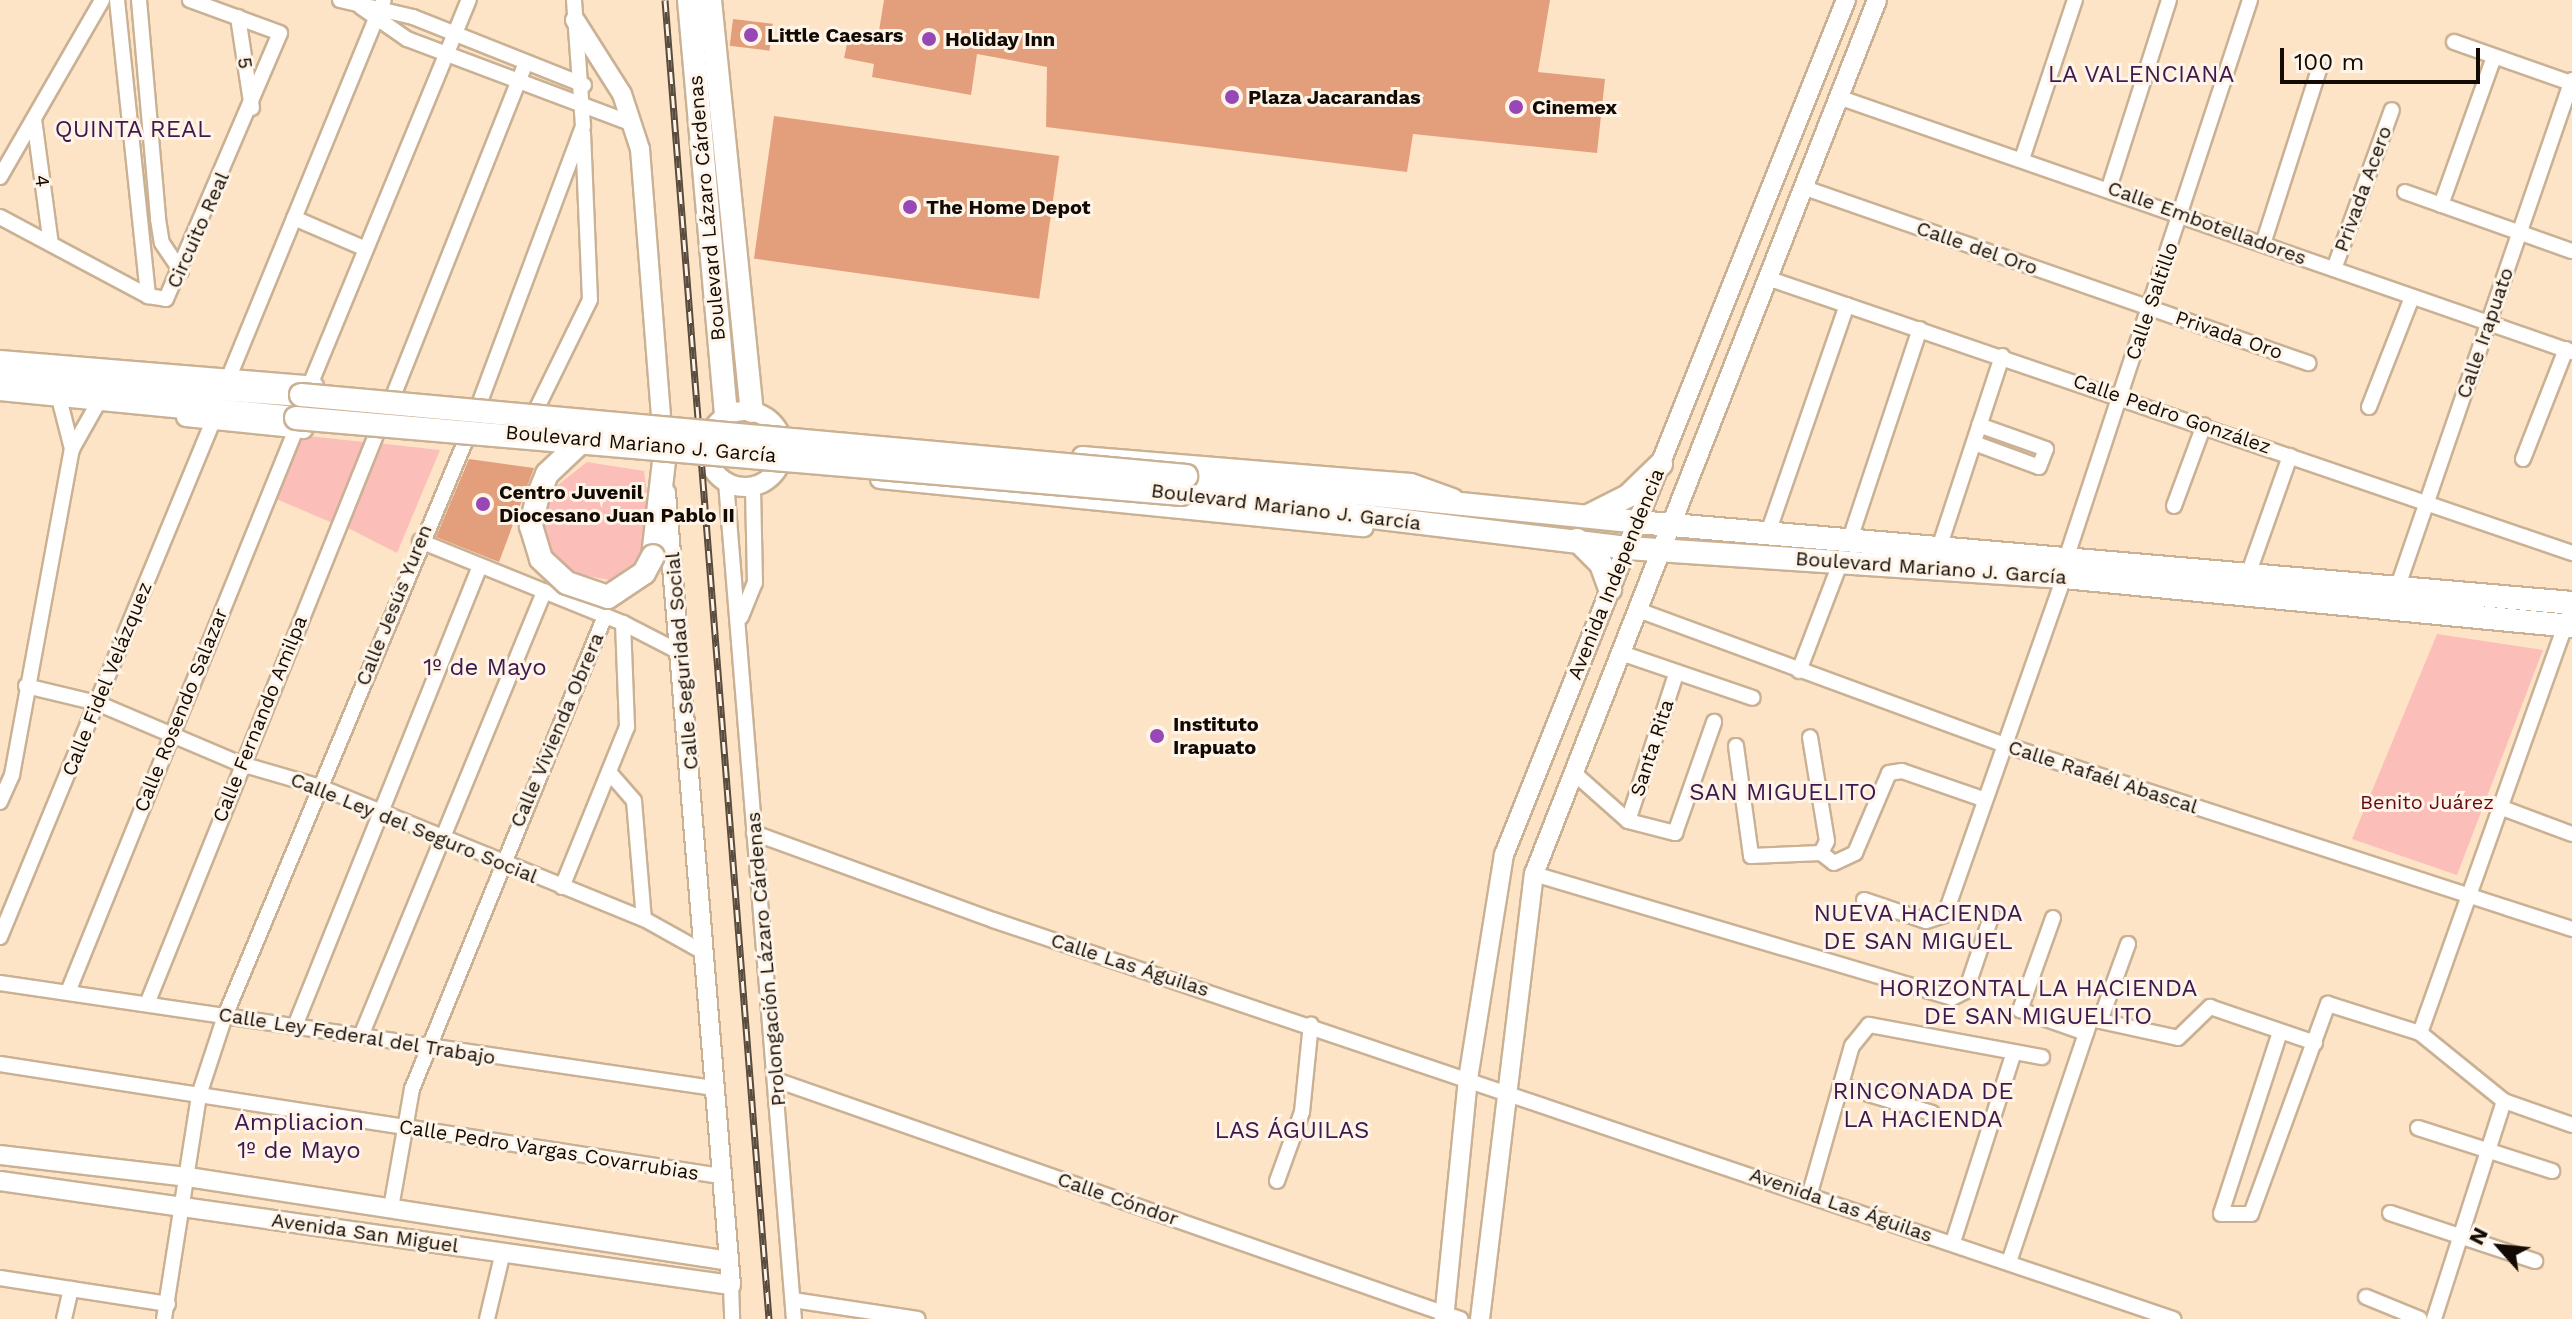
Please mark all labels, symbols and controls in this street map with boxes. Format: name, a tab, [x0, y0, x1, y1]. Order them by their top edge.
place label: Little Caesars	[767, 23, 903, 47]
marker: Little Caesars	[742, 26, 760, 44]
place label: Holiday Inn	[945, 27, 1056, 51]
marker: Holiday Inn	[920, 30, 938, 48]
scale bar	[2284, 32, 2484, 82]
text: 100 m	[2294, 48, 2364, 76]
street label: 5	[232, 55, 258, 71]
district label: LA VALENCIANA	[2034, 61, 2248, 89]
street label: Boulevard Lázaro Cárdenas	[683, 74, 731, 342]
place label: Plaza Jacarandas	[1248, 85, 1421, 109]
marker: Plaza Jacarandas	[1223, 88, 1241, 106]
place label: Cinemex	[1532, 95, 1617, 119]
marker: Cinemex	[1507, 98, 1525, 116]
district label: QUINTA REAL	[43, 116, 223, 144]
street label: Privada Acero	[2329, 122, 2397, 256]
street label: Circuito Real	[162, 168, 234, 292]
street label: 4	[29, 173, 55, 189]
street label: Calle Embotelladores	[2104, 176, 2310, 270]
place label: The Home Depot	[926, 195, 1091, 219]
marker: The Home Depot	[901, 198, 919, 216]
street label: Calle del Oro	[1913, 216, 2041, 280]
street label: Calle Saltillo	[2121, 239, 2183, 363]
street label: Calle Irapuato	[2451, 264, 2519, 402]
street label: Privada Oro	[2172, 305, 2286, 365]
street label: Calle Pedro González	[2070, 369, 2274, 459]
street label: Boulevard Mariano J. García	[504, 420, 778, 468]
street label: Avenida Independencia	[1563, 465, 1669, 683]
street label: Boulevard Mariano J. García	[1149, 479, 1423, 535]
place label: Centro Juvenil Diocesano Juan Pablo II	[499, 480, 735, 527]
marker: Centro Juvenil Diocesano Juan Pablo II	[474, 495, 492, 513]
street label: Calle Jesús Yuren	[350, 520, 438, 690]
street label: Boulevard Mariano J. García	[1794, 547, 2068, 589]
street label: Calle Seguridad Social	[661, 551, 703, 771]
street label: Calle Fidel Velázquez	[57, 578, 157, 780]
street label: Calle Rosendo Salazar	[129, 604, 233, 816]
street label: Calle Fernando Amilpa	[207, 612, 313, 826]
street label: Calle Vivienda Obrera	[505, 629, 609, 831]
district label: 1º de Mayo	[423, 654, 547, 682]
street label: Santa Rita	[1625, 696, 1679, 800]
place label: Instituto Irapuato	[1173, 712, 1259, 759]
marker: Instituto Irapuato	[1148, 727, 1166, 745]
street label: Calle Rafaél Abascal	[2004, 735, 2202, 819]
street label: Calle Ley del Seguro Social	[287, 767, 541, 889]
district label: SAN MIGUELITO	[1676, 779, 1890, 807]
park label: Benito Juárez	[2360, 790, 2494, 814]
street label: Prolongación Lázaro Cárdenas	[741, 811, 791, 1107]
district label: NUEVA HACIENDA DE SAN MIGUEL	[1799, 900, 2037, 956]
street label: Calle Las Águilas	[1047, 928, 1213, 1002]
district label: HORIZONTAL LA HACIENDA DE SAN MIGUELITO	[1856, 975, 2220, 1031]
street label: Calle Ley Federal del Trabajo	[216, 1002, 498, 1070]
district label: RINCONADA DE LA HACIENDA	[1820, 1078, 2026, 1134]
district label: Ampliacion 1º de Mayo	[224, 1109, 374, 1165]
street label: Calle Pedro Vargas Covarrubias	[397, 1114, 701, 1186]
district label: LAS ÁGUILAS	[1203, 1117, 1381, 1145]
street label: Avenida Las Águilas	[1746, 1162, 1936, 1248]
street label: Calle Cóndor	[1054, 1167, 1182, 1231]
north arrow	[2460, 1207, 2540, 1287]
street label: Avenida San Miguel	[270, 1208, 460, 1258]
text: N	[2463, 1223, 2493, 1249]

